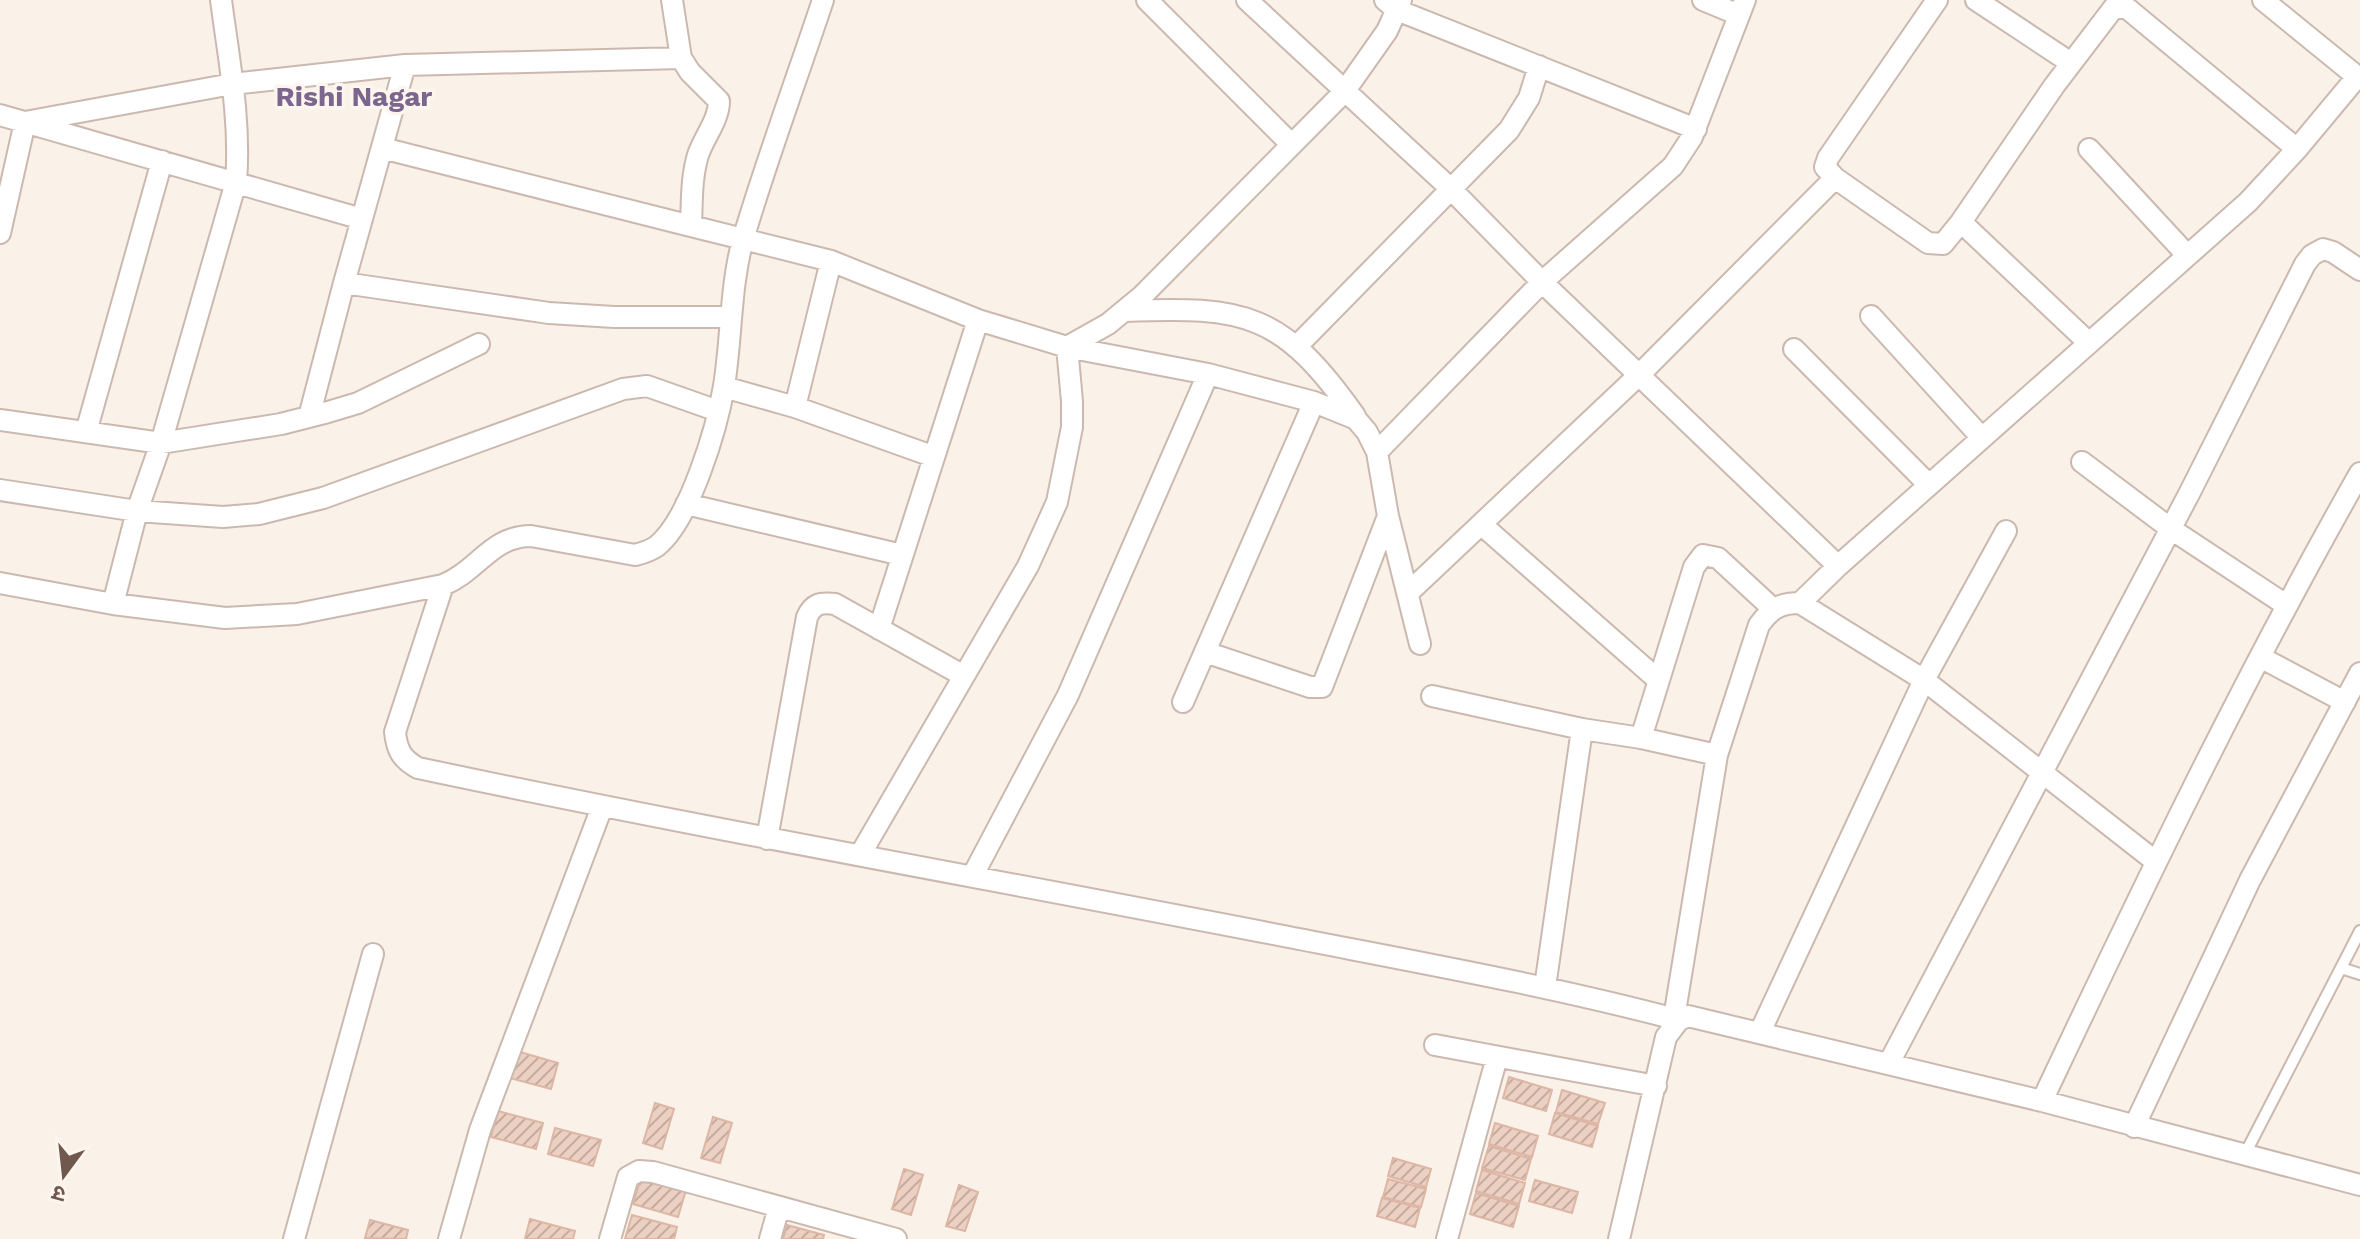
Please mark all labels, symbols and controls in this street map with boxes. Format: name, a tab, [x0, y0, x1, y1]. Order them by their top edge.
district label: Rishi Nagar	[276, 80, 432, 113]
north arrow	[24, 1135, 104, 1215]
text: उ	[48, 1180, 68, 1208]

